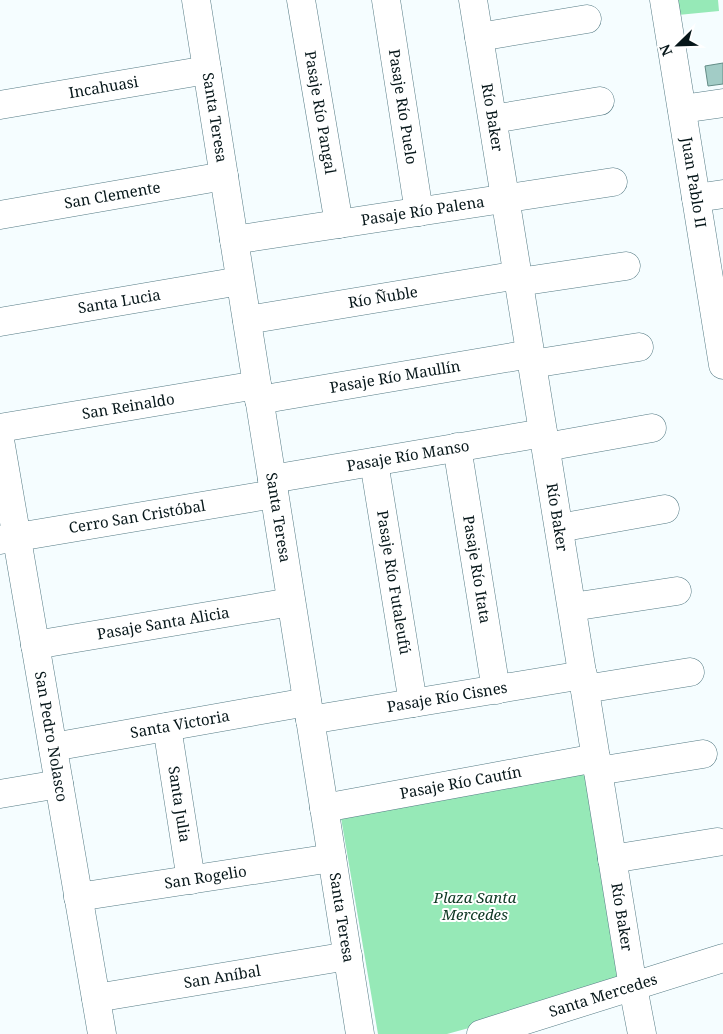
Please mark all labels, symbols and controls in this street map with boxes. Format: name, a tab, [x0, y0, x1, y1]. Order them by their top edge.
north arrow	[653, 20, 703, 70]
text: N	[655, 41, 676, 59]
street label: Pasaje Río Puelo	[385, 48, 422, 166]
street label: Pasaje Río Pangal	[301, 49, 341, 176]
street label: Incahuasi	[67, 71, 140, 102]
street label: Santa Teresa	[199, 71, 233, 164]
street label: Río Baker	[478, 82, 508, 153]
street label: Juan Pablo II	[677, 135, 712, 229]
street label: San Clemente	[62, 176, 162, 213]
street label: Pasaje Río Palena	[359, 191, 486, 229]
street label: Río Ñuble	[347, 281, 419, 312]
street label: Santa Lucia	[76, 284, 162, 318]
street label: Pasaje Río Maullín	[328, 355, 462, 397]
street label: San Reinaldo	[80, 388, 176, 423]
street label: Pasaje Río Manso	[345, 435, 471, 475]
street label: Santa Teresa	[262, 471, 296, 564]
street label: Río Baker	[542, 481, 573, 553]
street label: Cerro San Cristóbal	[67, 495, 207, 537]
street label: Pasaje Río Futaleufú	[373, 509, 416, 656]
street label: Pasaje Río Itata	[459, 514, 496, 625]
street label: Pasaje Santa Alicia	[95, 602, 231, 643]
street label: San Pedro Nolasco	[31, 670, 73, 803]
street label: Pasaje Río Cisnes	[385, 677, 509, 716]
street label: Santa Victoria	[129, 705, 231, 742]
street label: Pasaje Río Cautín	[398, 761, 523, 803]
street label: Santa Julia	[164, 764, 196, 843]
street label: San Rogelio	[163, 860, 248, 893]
street label: Santa Teresa	[326, 871, 360, 964]
street label: Río Baker	[607, 881, 638, 953]
park label: Plaza Santa Mercedes	[433, 887, 517, 924]
street label: San Aníbal	[182, 960, 262, 992]
street label: Santa Mercedes	[546, 968, 660, 1021]

